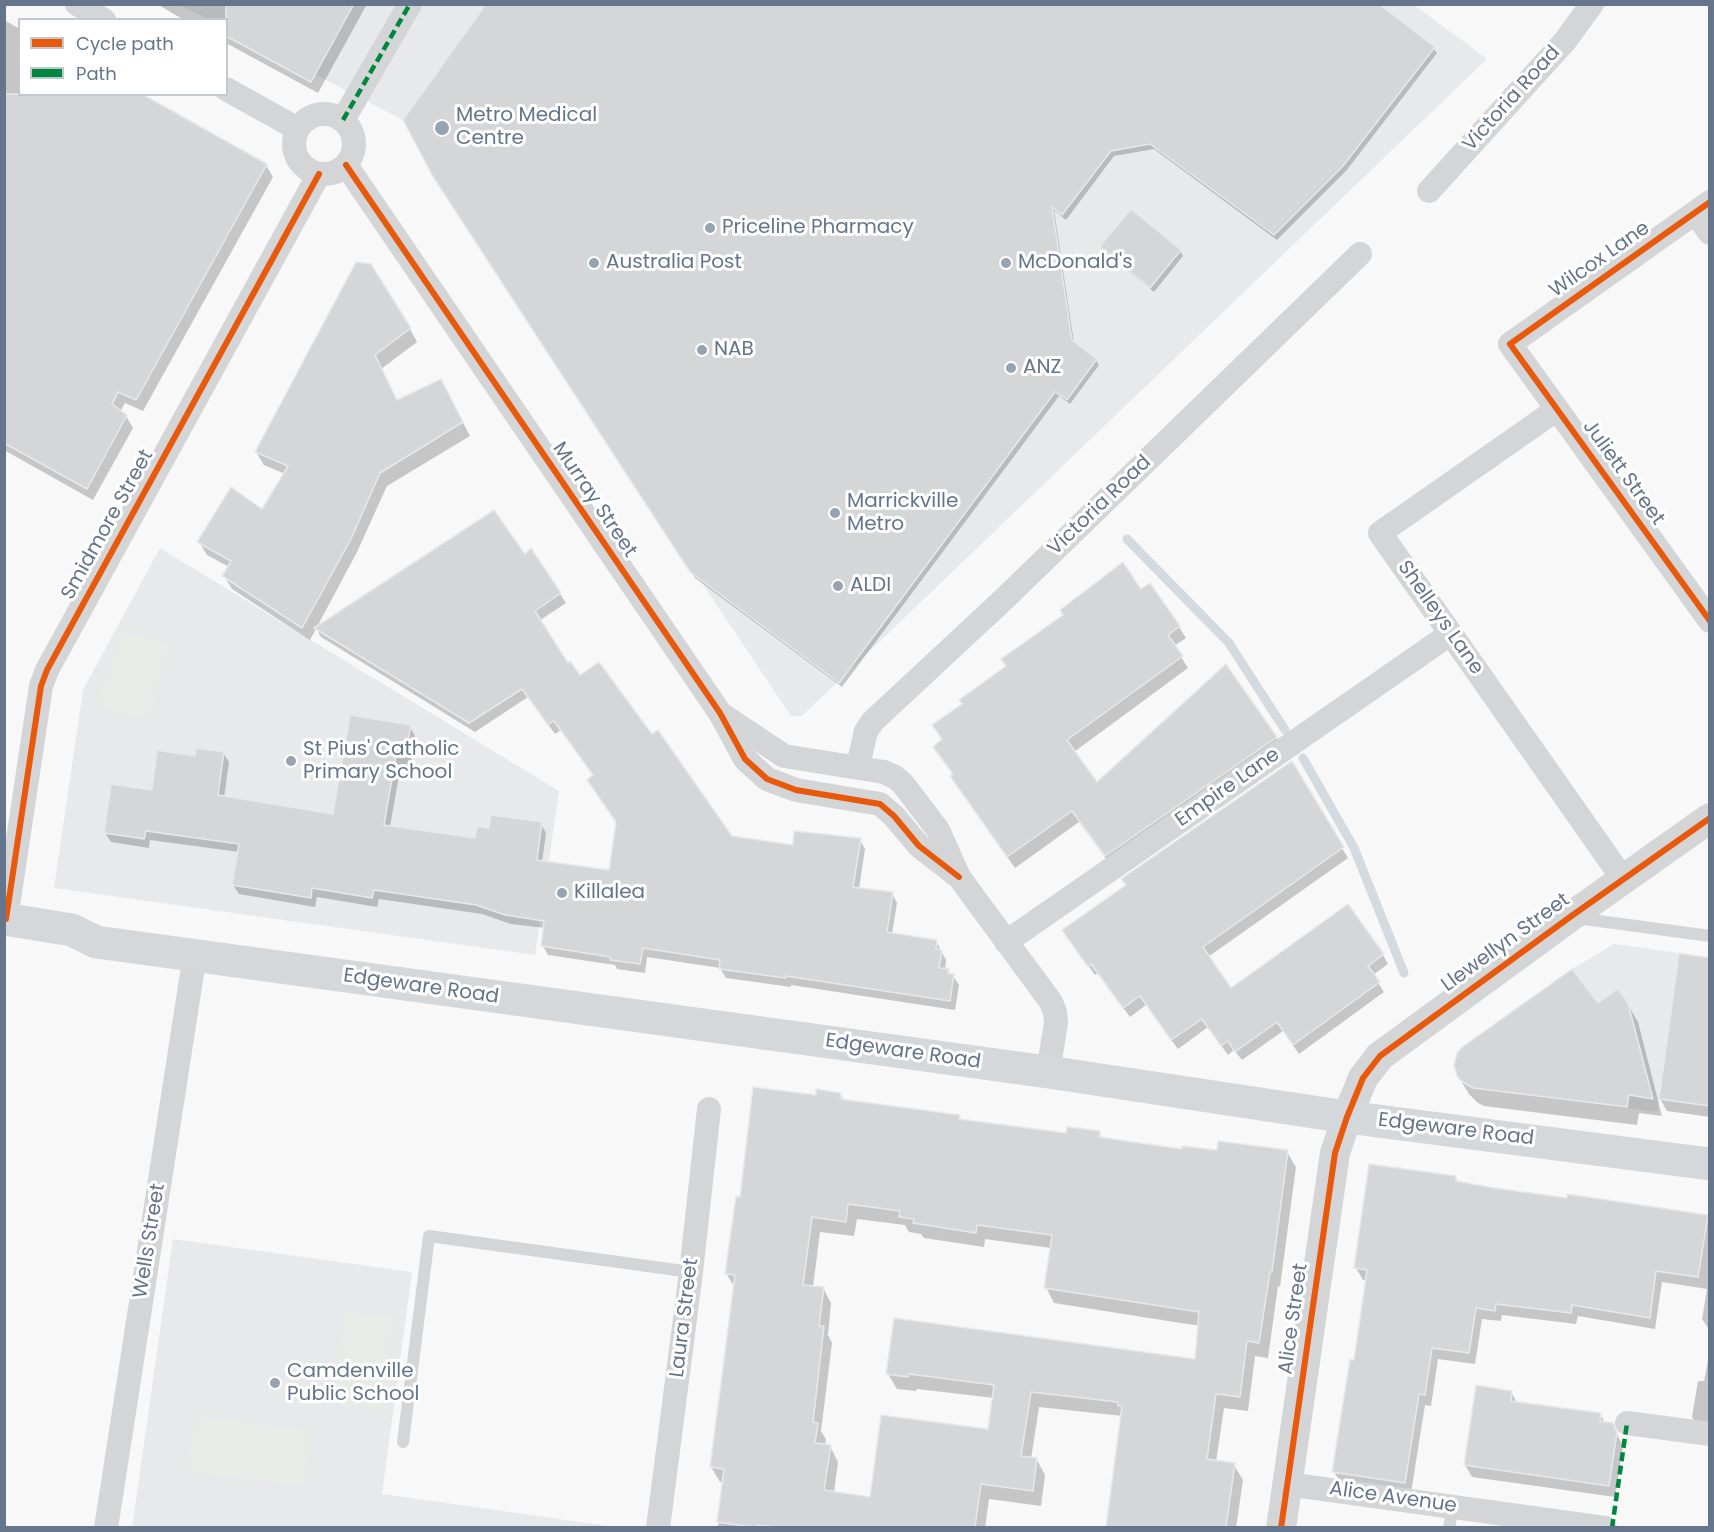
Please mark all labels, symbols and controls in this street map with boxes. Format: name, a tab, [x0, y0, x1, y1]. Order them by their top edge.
legend	[18, 18, 228, 96]
text: Cycle path	[76, 31, 174, 56]
street label: Victoria Road	[1458, 41, 1566, 157]
text: Path	[76, 61, 117, 86]
place label: Metro Medical Centre	[456, 104, 597, 151]
marker: Metro Medical Centre	[433, 119, 451, 137]
place label: Priceline Pharmacy	[722, 216, 914, 240]
street label: Wilcox Lane	[1545, 217, 1655, 303]
marker: Priceline Pharmacy	[703, 221, 717, 235]
place label: Australia Post	[606, 251, 742, 275]
place label: McDonald's	[1018, 251, 1133, 275]
marker: Australia Post	[587, 256, 601, 270]
marker: McDonald's	[999, 256, 1013, 270]
place label: NAB	[714, 338, 754, 362]
marker: NAB	[695, 343, 709, 357]
place label: ANZ	[1023, 356, 1061, 380]
marker: ANZ	[1004, 361, 1018, 375]
street label: Juliett Street	[1577, 416, 1669, 530]
street label: Murray Street	[547, 438, 641, 562]
street label: Smidmore Street	[57, 446, 159, 604]
street label: Victoria Road	[1044, 451, 1156, 561]
place label: Marrickville Metro	[847, 490, 958, 537]
marker: Marrickville Metro	[828, 506, 842, 520]
street label: Shelleys Lane	[1392, 556, 1488, 680]
place label: ALDI	[850, 574, 891, 598]
marker: ALDI	[831, 579, 845, 593]
place label: St Pius' Catholic Primary School	[303, 738, 459, 785]
street label: Empire Lane	[1171, 743, 1285, 833]
marker: St Pius' Catholic Primary School	[284, 754, 298, 768]
place label: Killalea	[574, 881, 645, 905]
marker: Killalea	[555, 886, 569, 900]
street label: Llewellyn Street	[1437, 888, 1575, 998]
street label: Edgeware Road	[342, 964, 500, 1010]
street label: Edgeware Road	[824, 1029, 982, 1075]
street label: Edgeware Road	[1377, 1109, 1535, 1151]
street label: Wells Street	[129, 1182, 171, 1300]
street label: Laura Street	[666, 1257, 704, 1379]
street label: Alice Street	[1274, 1262, 1314, 1376]
place label: Camdenville Public School	[287, 1360, 419, 1407]
marker: Camdenville Public School	[268, 1376, 282, 1390]
street label: Alice Avenue	[1328, 1477, 1458, 1519]

